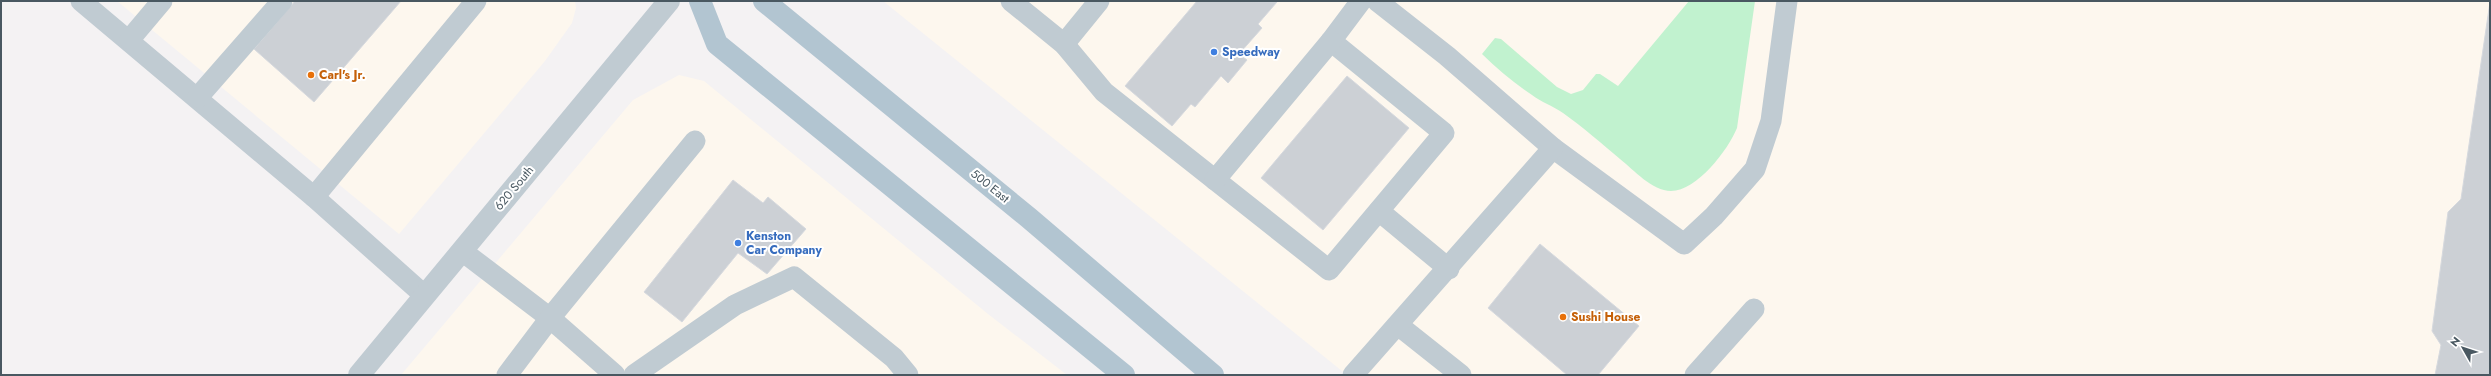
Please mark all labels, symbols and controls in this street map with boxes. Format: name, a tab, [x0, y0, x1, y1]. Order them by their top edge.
place label: Speedway	[1222, 43, 1281, 61]
marker: Speedway	[1209, 47, 1219, 57]
place label: Carl's Jr.	[319, 66, 366, 84]
marker: Carl's Jr.	[306, 70, 316, 80]
street label: 620 South	[490, 162, 538, 214]
street label: 500 East	[967, 165, 1013, 207]
place label: Kenston Car Company	[746, 227, 822, 259]
marker: Kenston Car Company	[733, 238, 743, 248]
place label: Sushi House	[1571, 308, 1640, 326]
marker: Sushi House	[1558, 312, 1568, 322]
north arrow	[2443, 328, 2483, 368]
text: N	[2446, 333, 2464, 350]

